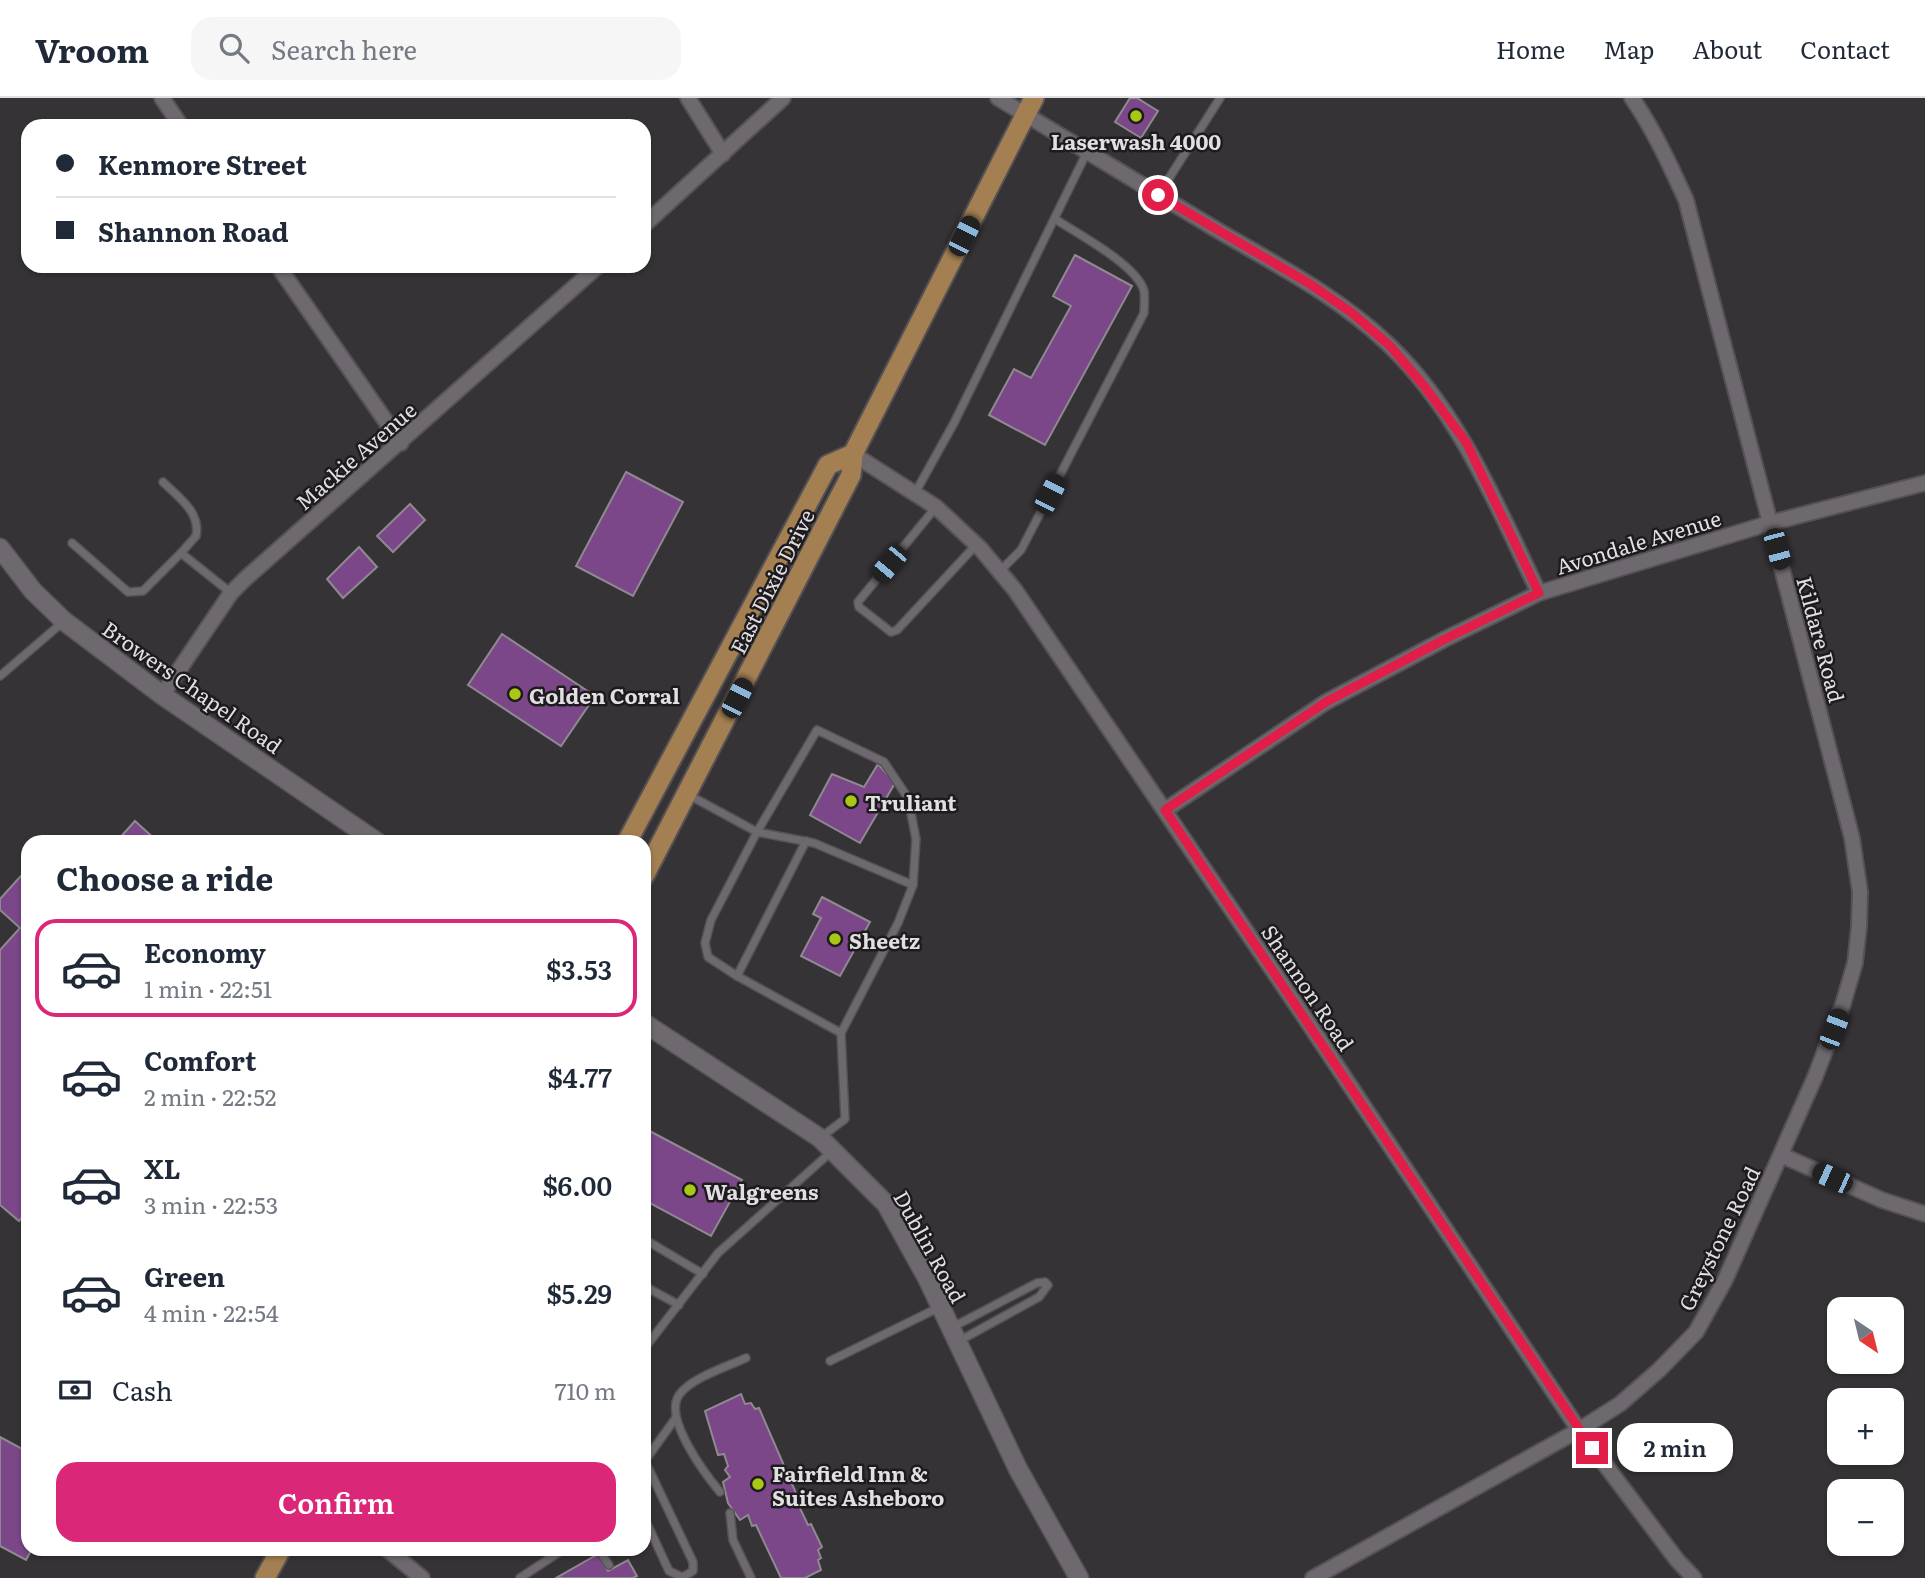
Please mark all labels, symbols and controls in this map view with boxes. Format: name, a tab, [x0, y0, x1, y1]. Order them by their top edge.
search box	[191, 17, 681, 80]
text: Vroom	[35, 24, 149, 73]
icon: search	[215, 29, 253, 67]
text: Search here	[271, 29, 417, 68]
text: Home	[1496, 31, 1565, 66]
text: Map	[1603, 31, 1654, 66]
text: About	[1692, 31, 1762, 66]
text: Contact	[1800, 31, 1890, 66]
marker: Laserwash 4000	[1128, 108, 1144, 124]
place label: Laserwash 4000	[1051, 125, 1221, 156]
text: Kenmore Street	[98, 144, 307, 183]
route start	[1142, 179, 1174, 211]
text: Shannon Road	[98, 211, 289, 250]
car	[946, 213, 983, 259]
street label: Mackie Avenue	[288, 394, 422, 516]
car	[1032, 471, 1069, 517]
street label: Avondale Avenue	[1552, 501, 1724, 581]
street label: East Dixie Drive	[721, 503, 821, 659]
car	[1762, 526, 1793, 572]
car	[868, 541, 911, 587]
street label: Kildare Road	[1790, 572, 1854, 706]
street label: Browers Chapel Road	[97, 612, 289, 760]
car	[719, 675, 756, 721]
place label: Golden Corral	[529, 679, 680, 710]
marker: Golden Corral	[507, 686, 523, 702]
place label: Truliant	[865, 786, 957, 817]
marker: Truliant	[843, 793, 859, 809]
text: Choose a ride	[56, 853, 273, 901]
street label: Shannon Road	[1255, 918, 1363, 1056]
place label: Sheetz	[849, 924, 920, 955]
marker: Sheetz	[827, 931, 843, 947]
text: Economy	[144, 932, 266, 971]
icon: car	[60, 937, 123, 1000]
text: $3.53	[546, 949, 612, 988]
text: 1 min · 22:51	[144, 971, 272, 1005]
car	[1817, 1006, 1852, 1052]
text: Comfort	[144, 1040, 256, 1079]
icon: car	[60, 1045, 123, 1108]
text: $4.77	[547, 1057, 612, 1096]
text: 2 min · 22:52	[144, 1079, 276, 1113]
text: XL	[144, 1148, 181, 1187]
icon: car	[60, 1153, 123, 1216]
street label: Greystone Road	[1670, 1160, 1766, 1315]
car	[1809, 1160, 1856, 1196]
text: $6.00	[542, 1165, 612, 1204]
place label: Walgreens	[704, 1175, 818, 1206]
marker: Walgreens	[682, 1182, 698, 1198]
street label: Dublin Road	[887, 1184, 975, 1308]
text: 3 min · 22:53	[144, 1187, 278, 1221]
text: Green	[144, 1256, 225, 1295]
icon: car	[60, 1261, 123, 1324]
text: $5.29	[546, 1273, 612, 1312]
text: 4 min · 22:54	[144, 1295, 279, 1329]
north arrow	[1827, 1297, 1904, 1374]
map controls	[1827, 1297, 1904, 1556]
text: Cash	[112, 1370, 173, 1409]
icon: cash	[56, 1371, 94, 1409]
text: 710 m	[555, 1373, 616, 1407]
button: +	[1827, 1388, 1904, 1465]
callout: 2 min	[1616, 1424, 1732, 1472]
text: 2 min	[1643, 1430, 1707, 1464]
route end	[1576, 1432, 1608, 1464]
place label: Fairfield Inn & Suites Asheboro	[772, 1457, 944, 1512]
button: Confirm	[56, 1462, 616, 1542]
marker: Fairfield Inn & Suites Asheboro	[750, 1476, 766, 1492]
button: −	[1827, 1479, 1904, 1556]

